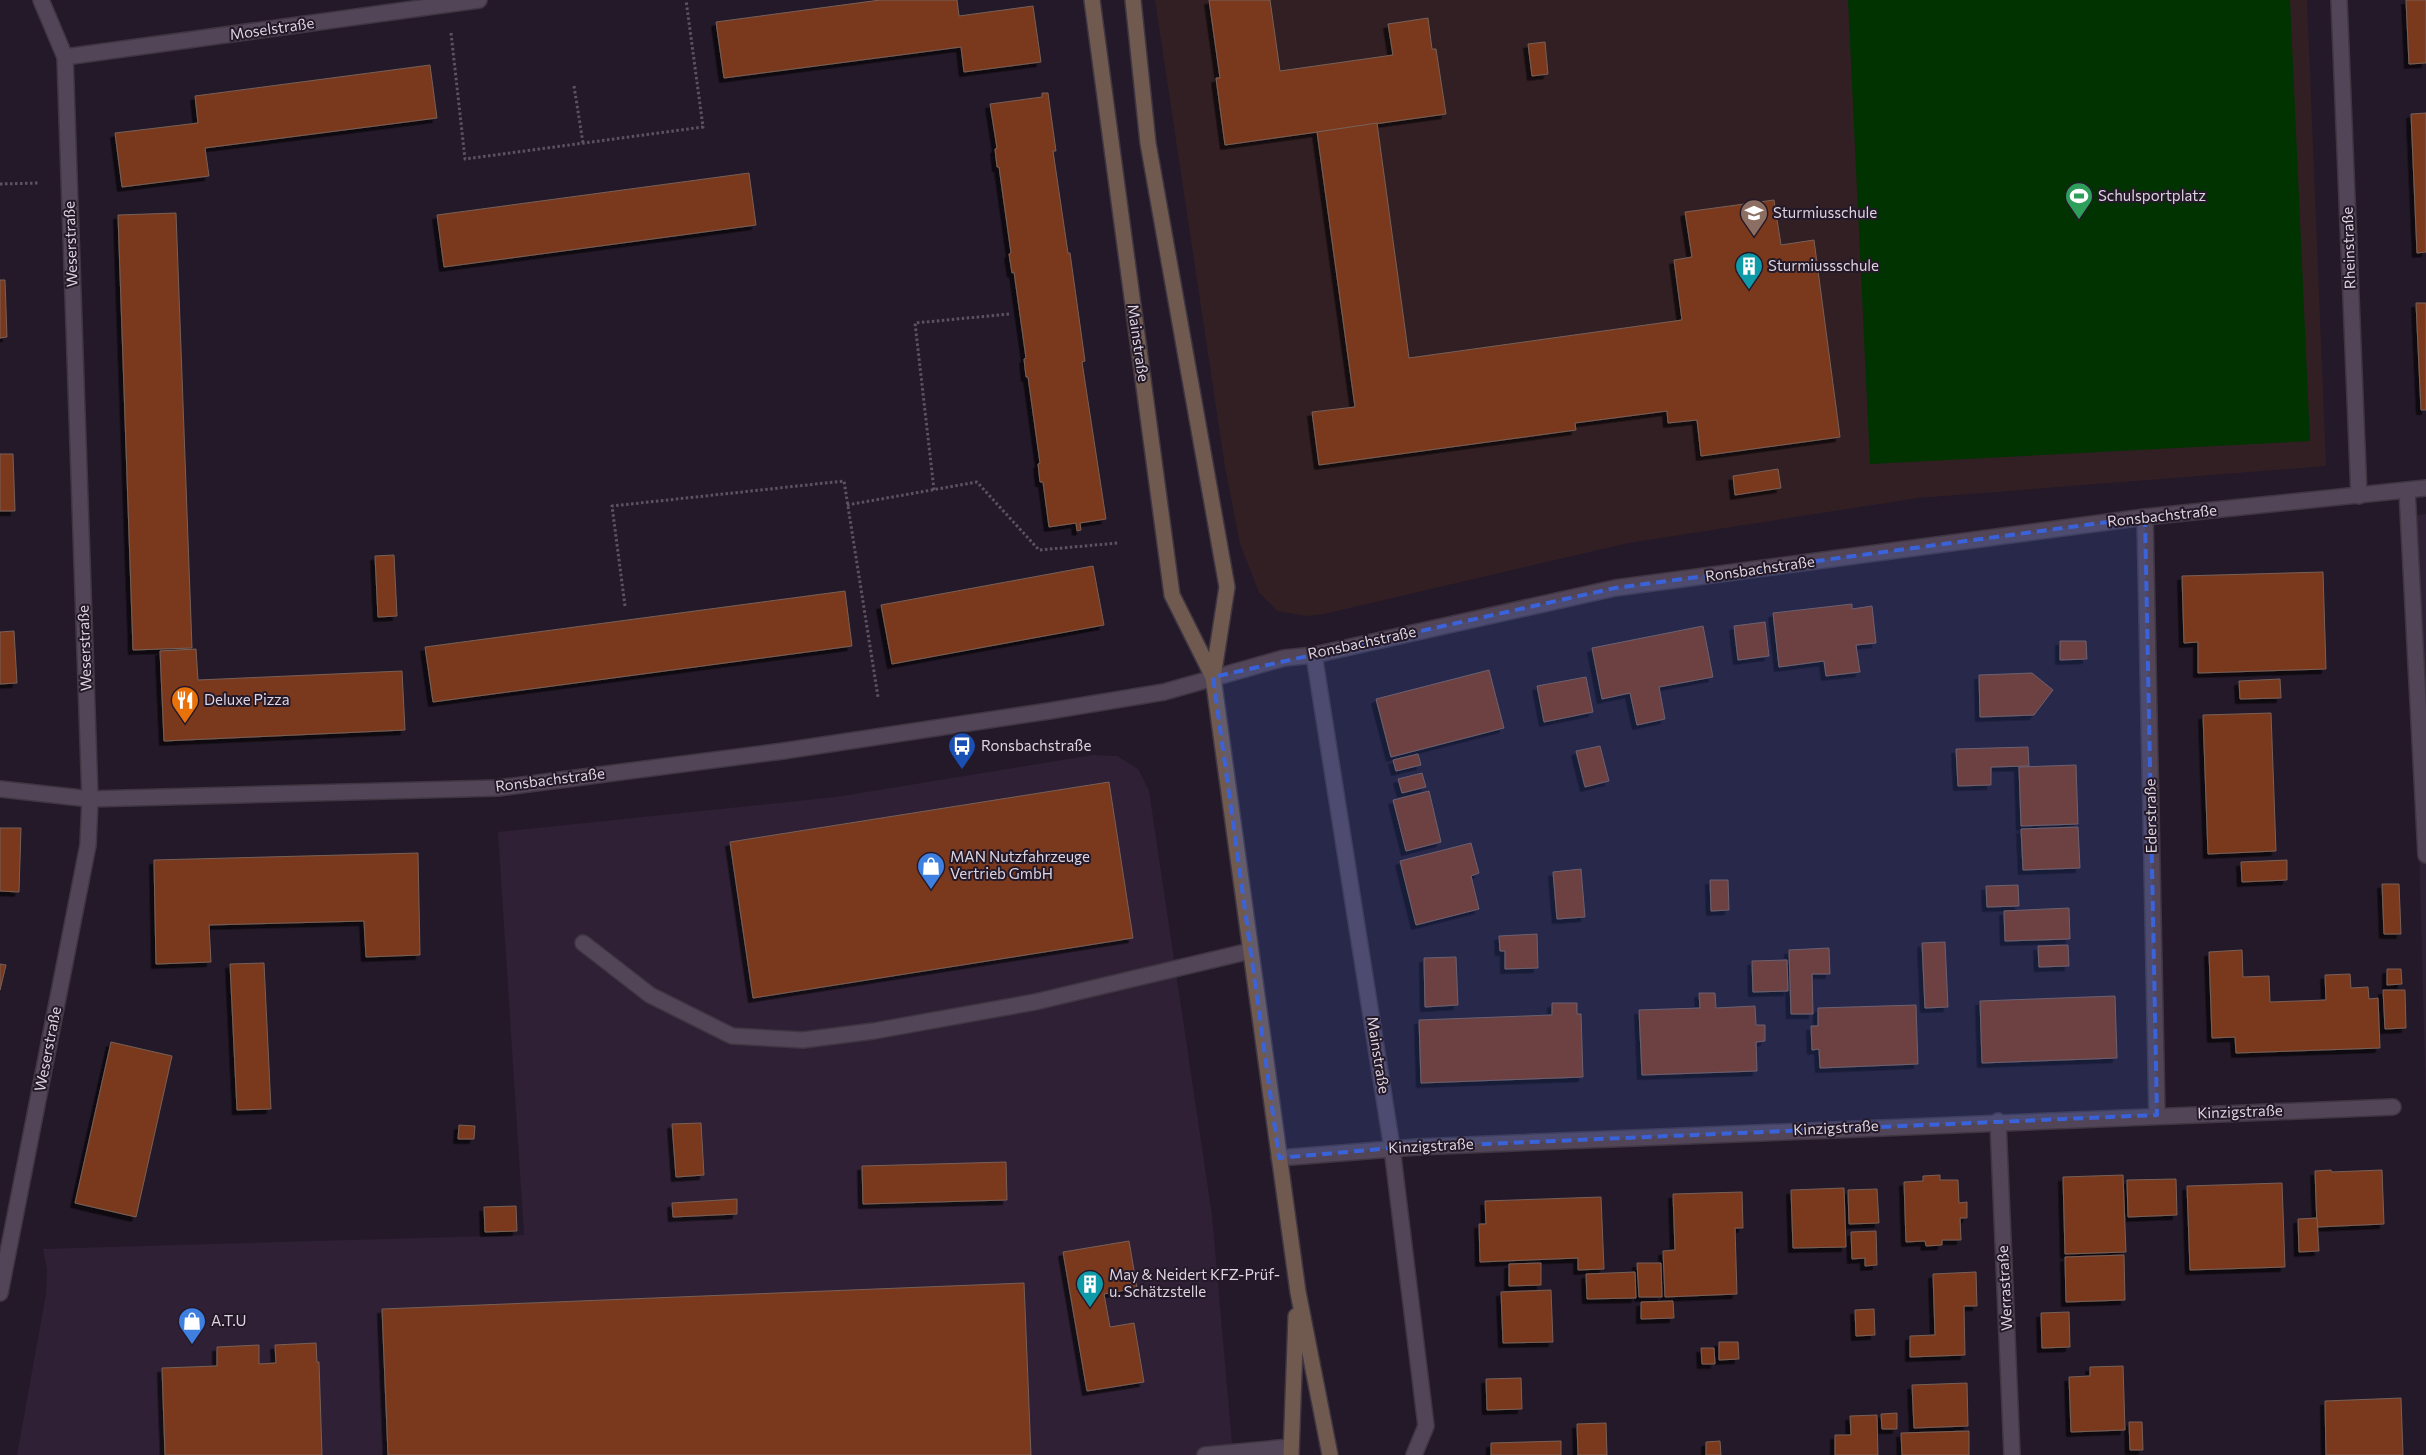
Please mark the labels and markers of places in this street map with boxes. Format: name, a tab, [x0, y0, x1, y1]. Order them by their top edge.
sports icon: Schulsportplatz	[2064, 181, 2094, 220]
place label: Schulsportplatz	[2098, 186, 2206, 204]
school or university icon: Sturmiusschule	[1739, 198, 1769, 237]
place label: Sturmiusschule	[1773, 203, 1877, 221]
building icon: Sturmiussschule	[1734, 251, 1764, 290]
place label: Sturmiussschule	[1768, 256, 1879, 274]
restaurant icon: Deluxe Pizza	[170, 685, 200, 724]
place label: Deluxe Pizza	[204, 690, 290, 708]
bus stop icon: Ronsbachstraße	[947, 731, 977, 770]
place label: Ronsbachstraße	[981, 736, 1091, 754]
place label: MAN Nutzfahrzeuge Vertrieb GmbH	[950, 847, 1090, 882]
shop icon: MAN Nutzfahrzeuge Vertrieb GmbH	[916, 851, 946, 890]
place label: May & Neidert KFZ-Prüf- u. Schätzstelle	[1109, 1265, 1280, 1300]
building icon: May & Neidert KFZ-Prüf- u. Schätzstelle	[1075, 1269, 1105, 1308]
shop icon: A.T.U	[177, 1306, 207, 1345]
place label: A.T.U	[211, 1311, 247, 1329]

